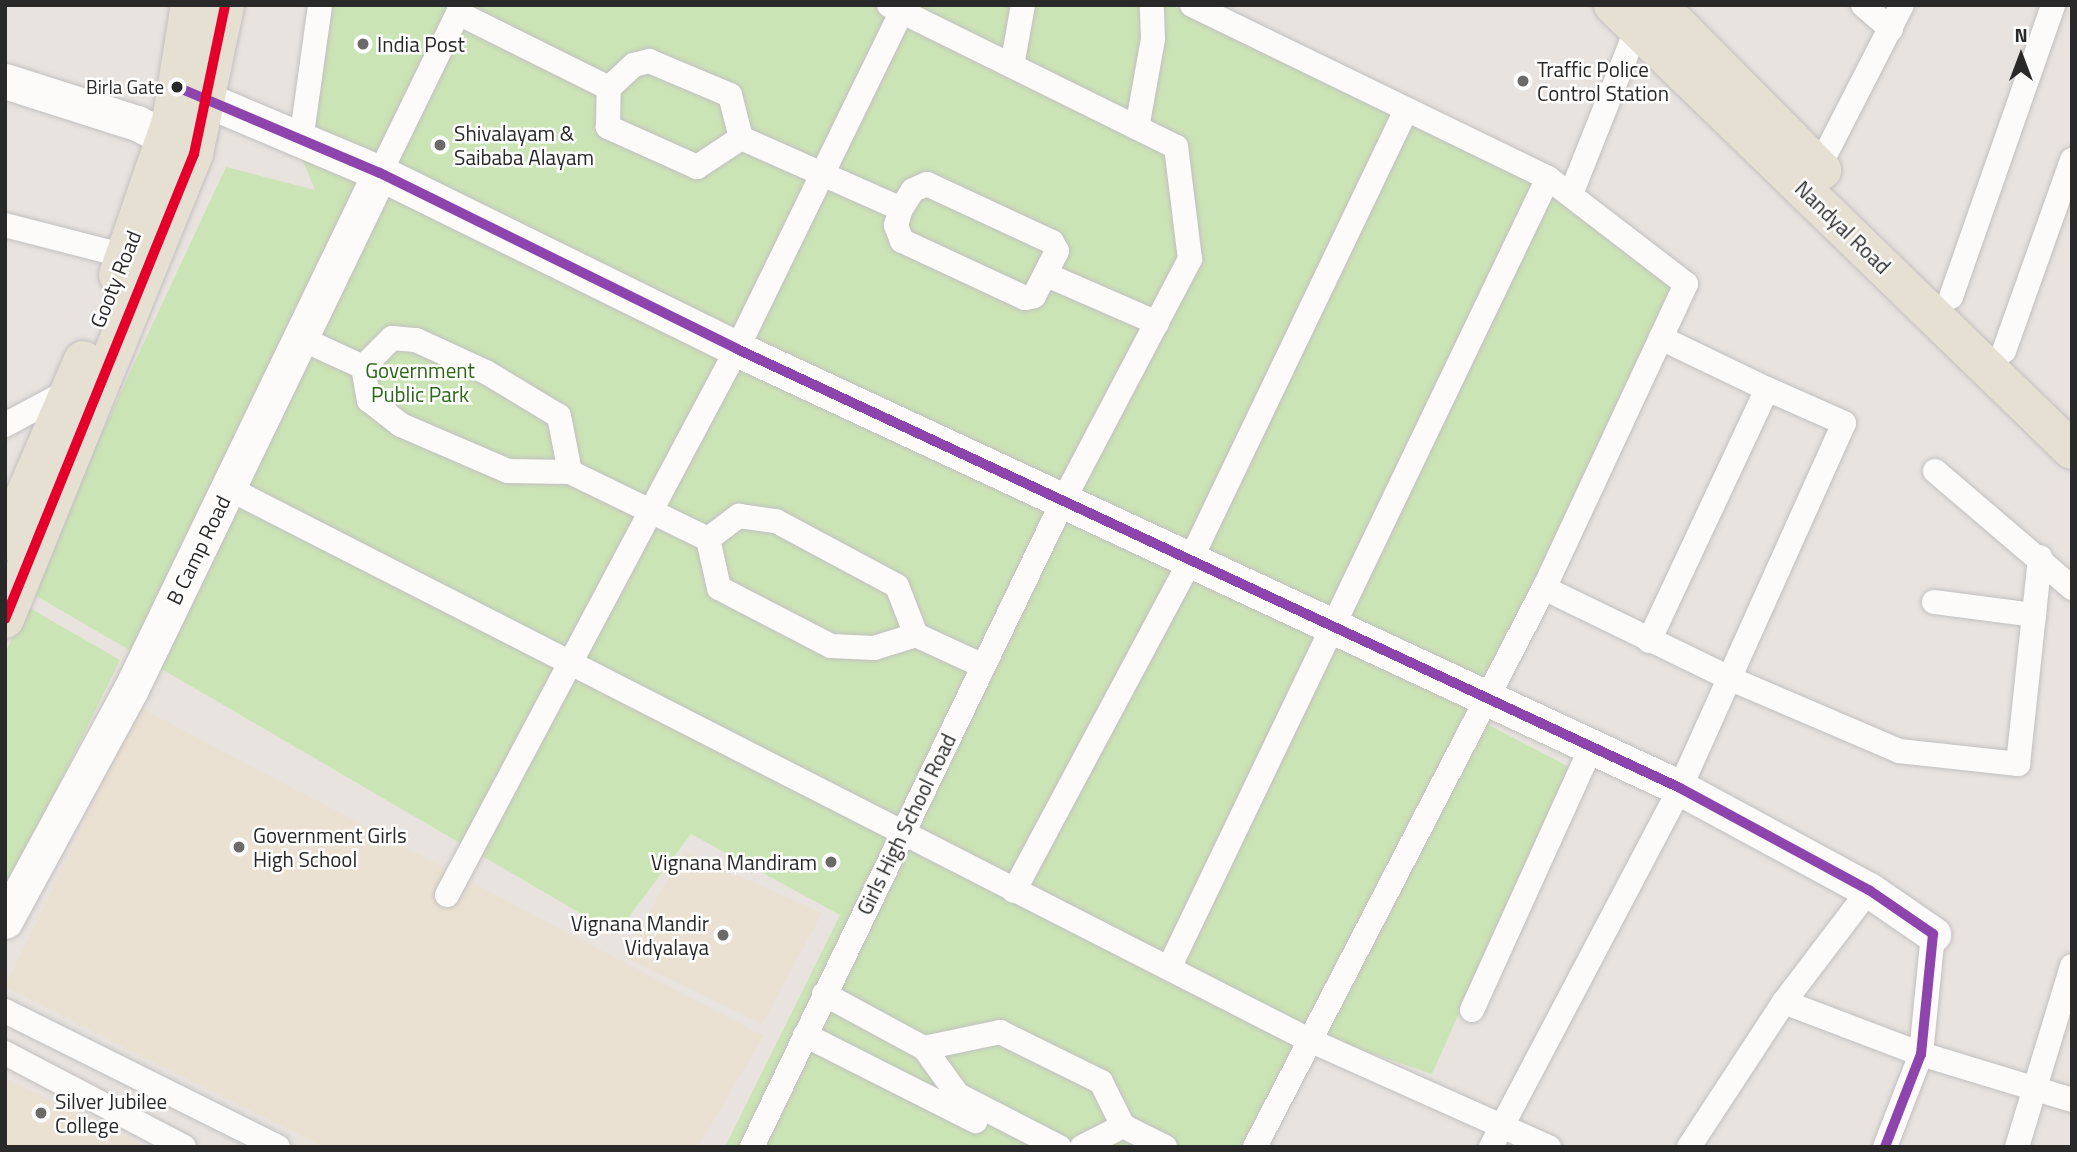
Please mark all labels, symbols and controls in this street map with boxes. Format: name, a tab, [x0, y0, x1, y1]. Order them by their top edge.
text: N	[2014, 20, 2028, 49]
north arrow	[1986, 21, 2056, 91]
place label: India Post	[377, 31, 465, 57]
marker: India Post	[355, 36, 371, 52]
place label: Traffic Police Control Station	[1537, 56, 1669, 106]
marker: Traffic Police Control Station	[1515, 73, 1531, 89]
place label: Birla Gate	[86, 76, 164, 98]
marker: Birla Gate	[170, 80, 184, 94]
place label: Shivalayam & Saibaba Alayam	[454, 120, 594, 170]
marker: Shivalayam & Saibaba Alayam	[432, 137, 448, 153]
street label: Nandyal Road	[1790, 175, 1896, 279]
street label: Gooty Road	[84, 227, 146, 331]
park label: Government Public Park	[365, 357, 475, 407]
street label: B Camp Road	[161, 491, 235, 609]
street label: Girls High School Road	[851, 729, 961, 919]
place label: Government Girls High School	[253, 822, 407, 872]
marker: Government Girls High School	[231, 839, 247, 855]
place label: Vignana Mandiram	[651, 849, 817, 875]
marker: Vignana Mandiram	[823, 854, 839, 870]
place label: Vignana Mandir Vidyalaya	[571, 910, 709, 960]
marker: Vignana Mandir Vidyalaya	[715, 927, 731, 943]
place label: Silver Jubilee College	[55, 1088, 167, 1138]
marker: Silver Jubilee College	[33, 1105, 49, 1121]

